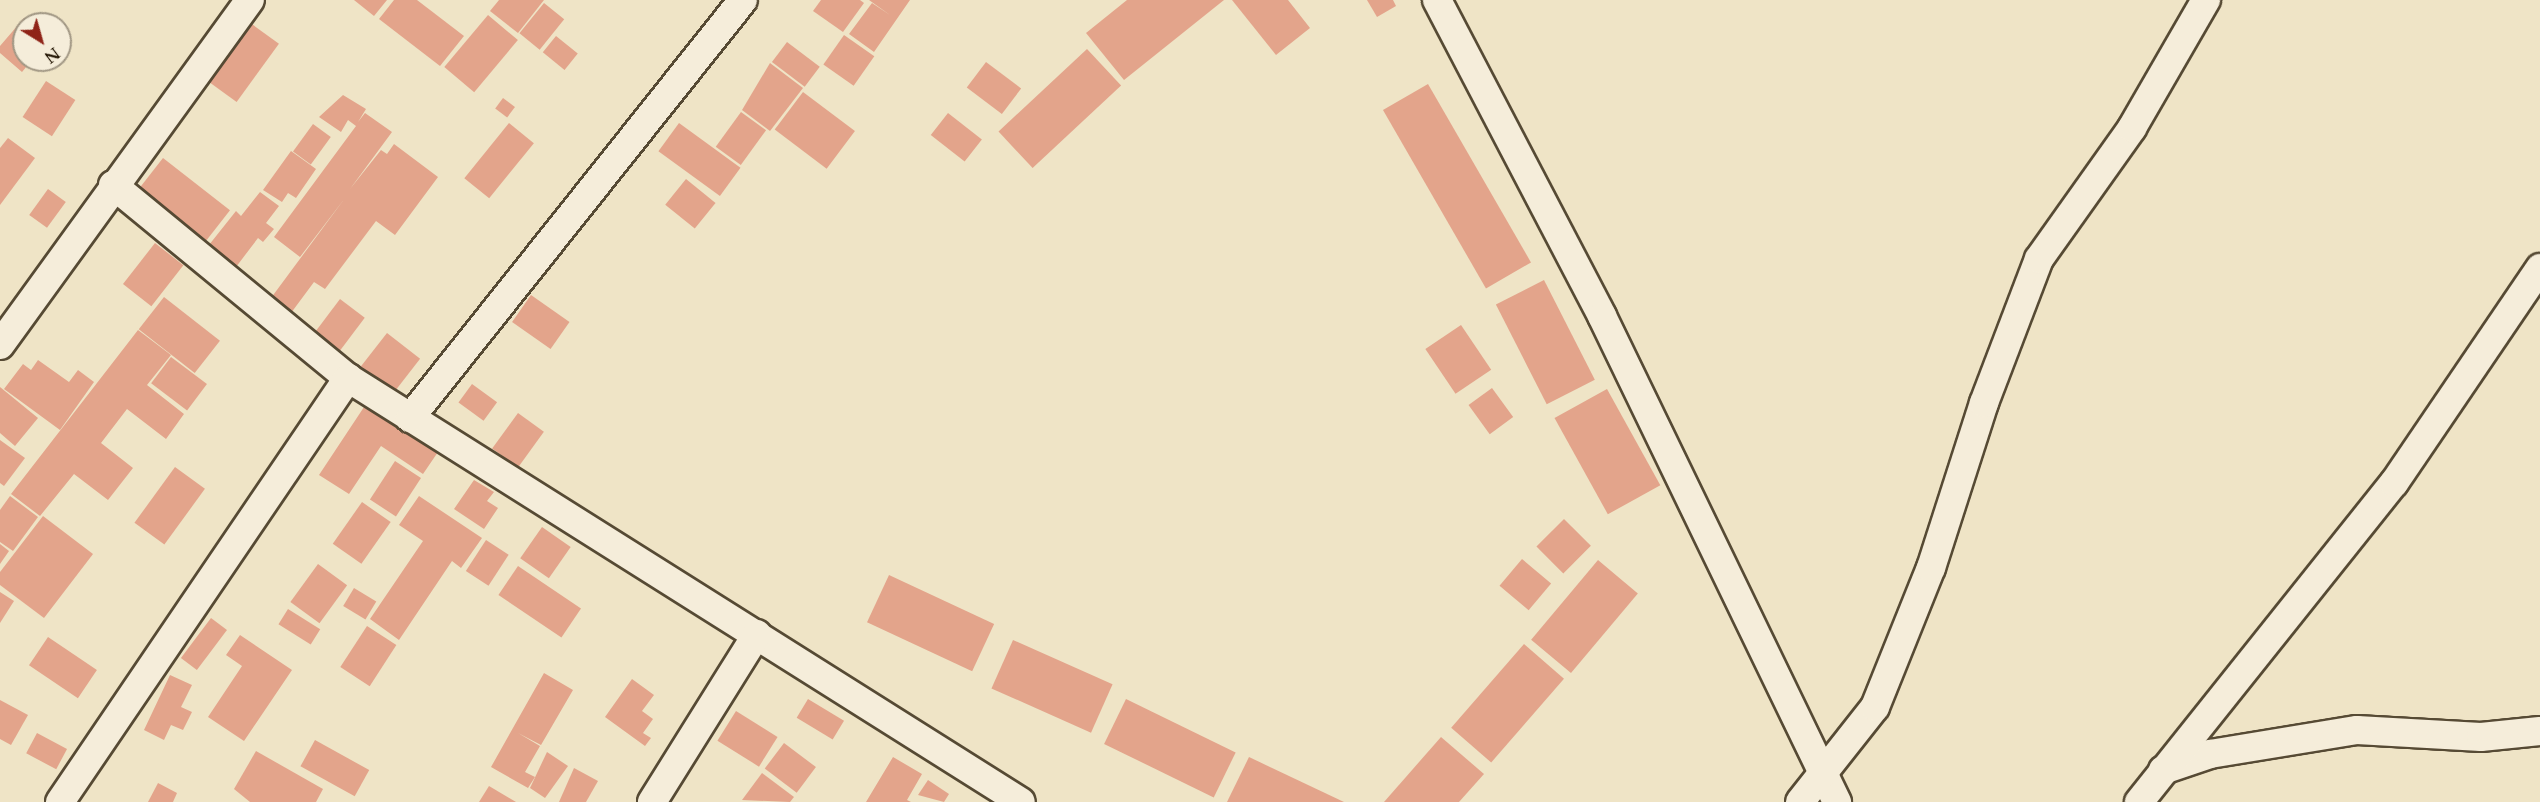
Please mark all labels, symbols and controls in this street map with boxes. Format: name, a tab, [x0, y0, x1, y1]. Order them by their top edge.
north arrow	[12, 12, 72, 72]
text: N	[39, 42, 64, 68]

